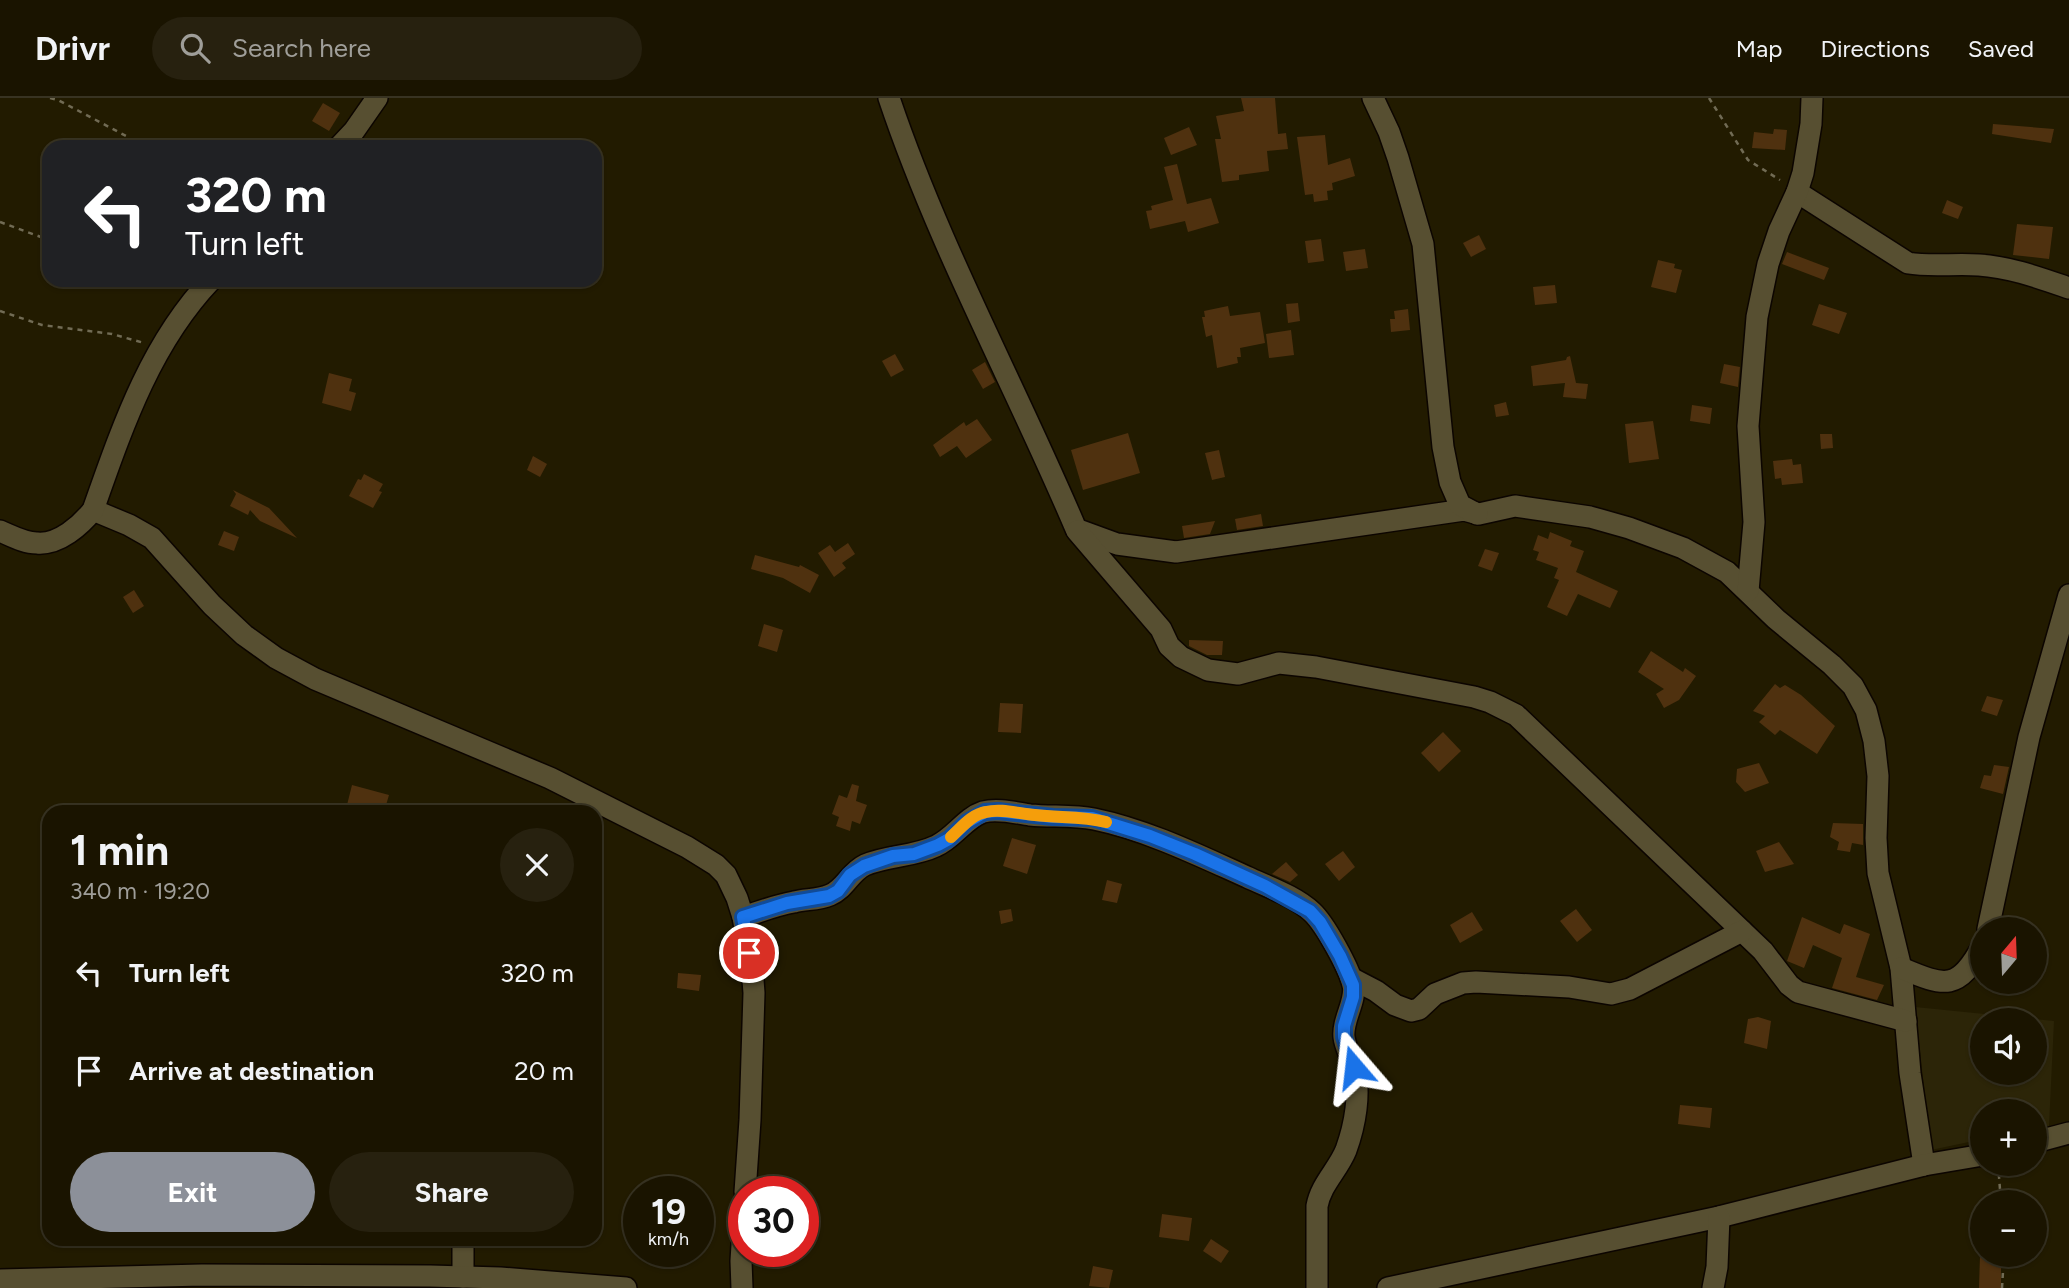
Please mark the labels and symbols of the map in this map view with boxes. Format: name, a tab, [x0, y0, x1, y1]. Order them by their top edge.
north arrow	[1970, 917, 2048, 994]
pin	[719, 923, 779, 983]
position arrow	[1317, 1030, 1391, 1104]
speed limit sign: 30	[728, 1176, 819, 1267]

